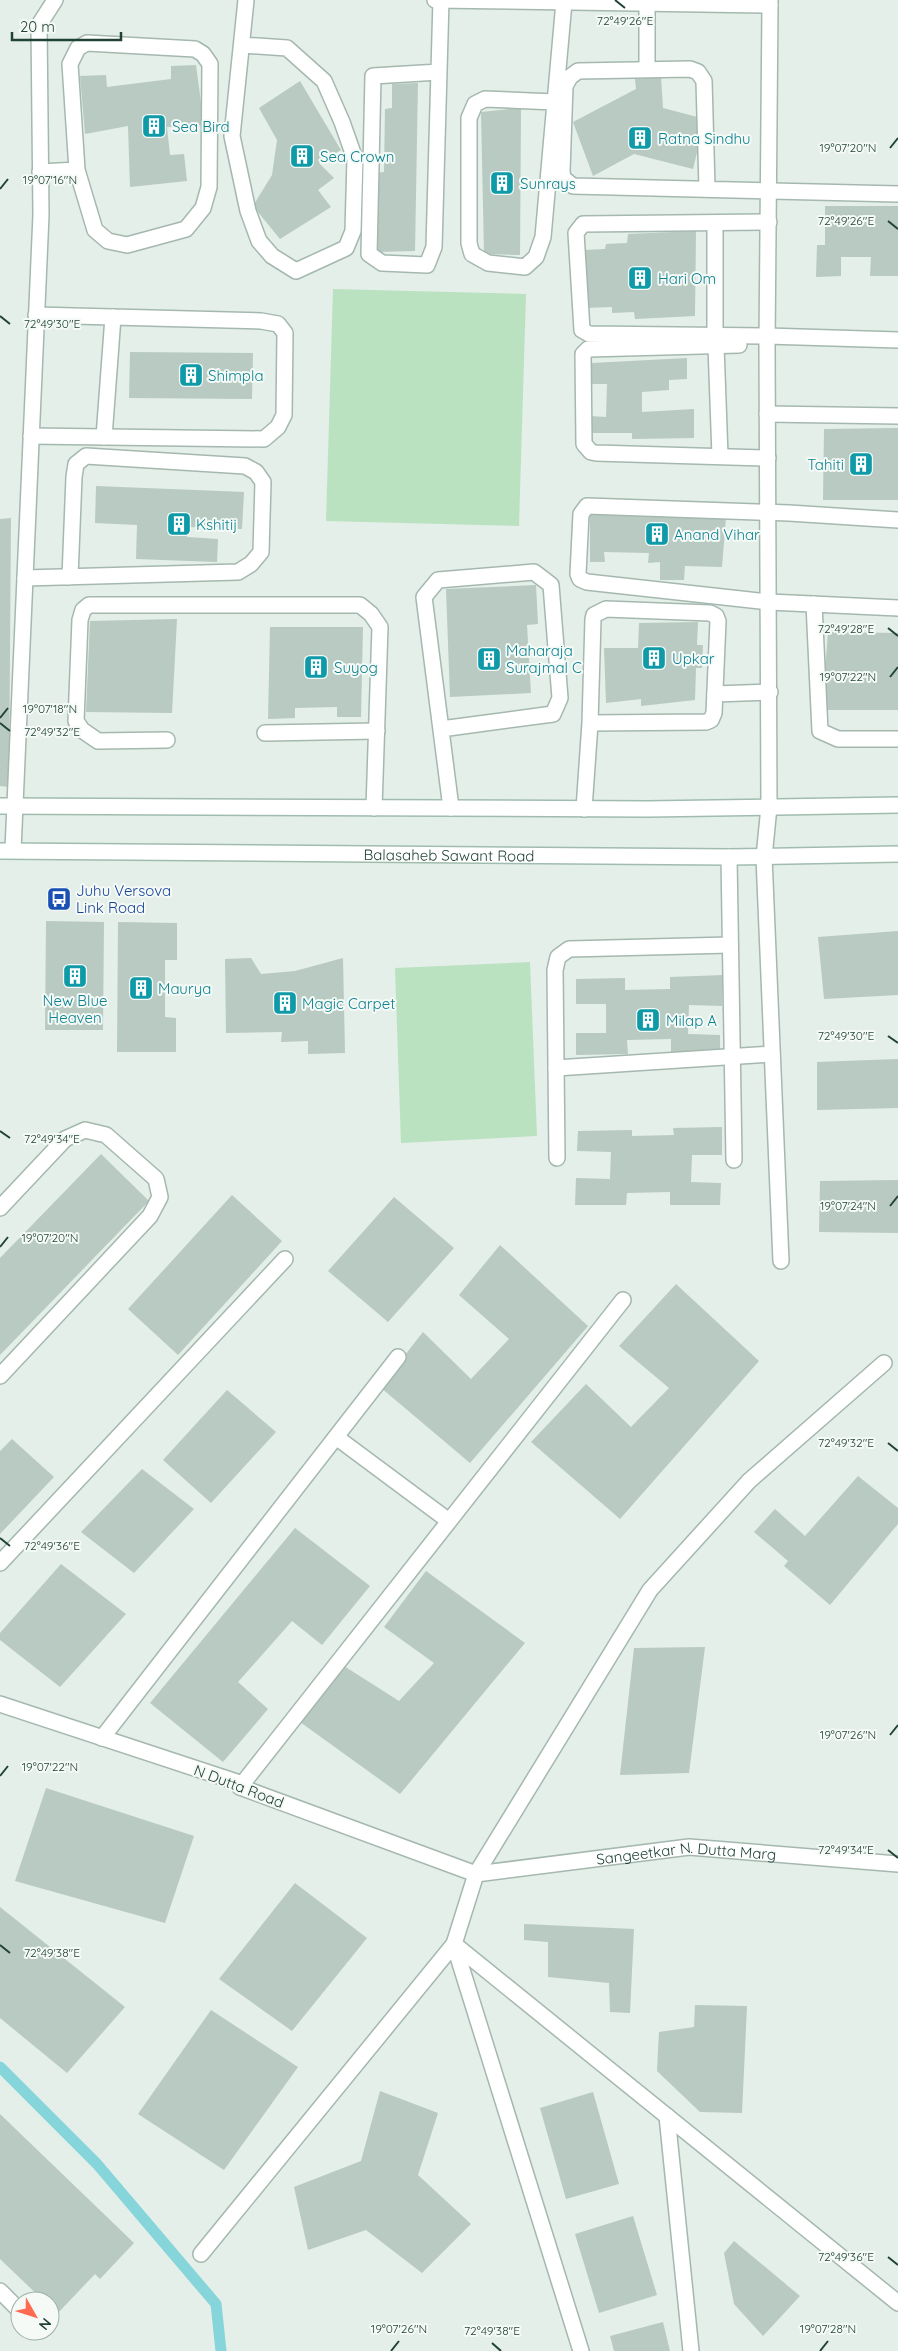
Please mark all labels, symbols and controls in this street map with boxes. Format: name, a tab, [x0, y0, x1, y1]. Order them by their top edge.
scale bar	[12, 10, 121, 42]
text: 72°49'26"E	[597, 13, 653, 28]
text: 20 m	[20, 17, 55, 36]
building icon: Sea Bird	[141, 113, 167, 139]
place label: Sea Bird	[172, 117, 230, 136]
building icon: Ratna Sindhu	[627, 125, 653, 151]
place label: Ratna Sindhu	[658, 129, 751, 148]
text: 19°07'20"N	[819, 140, 877, 155]
building icon: Sea Crown	[289, 143, 315, 169]
place label: Sea Crown	[320, 147, 394, 166]
building icon: Sunrays	[489, 170, 515, 196]
text: 19°07'16"N	[23, 172, 77, 187]
place label: Sunrays	[520, 174, 576, 193]
text: 72°49'26"E	[818, 213, 874, 228]
building icon: Hari Om	[627, 265, 653, 291]
place label: Hari Om	[658, 269, 716, 288]
text: 72°49'30"E	[24, 316, 81, 331]
building icon: Shimpla	[178, 362, 204, 388]
place label: Shimpla	[208, 366, 263, 385]
building icon: Tahiti	[848, 451, 874, 477]
place label: Tahiti	[807, 455, 844, 474]
building icon: Kshitij	[166, 511, 192, 537]
place label: Kshitij	[196, 515, 237, 534]
building icon: Anand Vihar	[644, 521, 670, 547]
place label: Anand Vihar	[674, 525, 760, 544]
text: 72°49'28"E	[818, 621, 874, 636]
place label: Maharaja Surajmal C	[506, 641, 582, 677]
building icon: Upkar	[641, 645, 667, 671]
building icon: Maharaja Surajmal C	[476, 646, 502, 672]
place label: Upkar	[672, 649, 715, 668]
building icon: Suyog	[303, 654, 329, 680]
place label: Suyog	[334, 658, 378, 677]
text: 19°07'22"N	[820, 669, 876, 684]
text: 19°07'18"N	[23, 701, 77, 716]
text: 72°49'32"E	[24, 724, 80, 739]
street label: Balasaheb Sawant Road	[363, 844, 534, 865]
place label: Juhu Versova Link Road	[76, 881, 171, 917]
bus stop icon: Juhu Versova Link Road	[46, 886, 72, 912]
building icon: New Blue Heaven	[62, 963, 88, 989]
building icon: Maurya	[128, 975, 154, 1001]
place label: Maurya	[158, 979, 211, 998]
building icon: Magic Carpet	[272, 990, 298, 1016]
place label: New Blue Heaven	[43, 991, 107, 1027]
place label: Magic Carpet	[302, 994, 395, 1013]
building icon: Milap A	[635, 1007, 661, 1033]
place label: Milap A	[666, 1011, 717, 1030]
text: 72°49'30"E	[818, 1028, 875, 1043]
text: 72°49'34"E	[24, 1131, 80, 1146]
text: 19°07'24"N	[820, 1198, 876, 1213]
text: 19°07'20"N	[21, 1230, 79, 1245]
text: 72°49'32"E	[818, 1435, 874, 1450]
text: 72°49'36"E	[24, 1538, 80, 1553]
text: 19°07'26"N	[820, 1727, 876, 1742]
text: 19°07'22"N	[22, 1759, 78, 1774]
street label: N Dutta Road	[191, 1760, 287, 1812]
street label: Sangeetkar N. Dutta Marg	[595, 1837, 777, 1868]
text: 72°49'34"E	[818, 1842, 874, 1857]
text: 72°49'38"E	[24, 1945, 80, 1960]
text: 72°49'36"E	[818, 2249, 874, 2264]
north arrow	[10, 2291, 60, 2341]
text: N	[35, 2315, 55, 2334]
text: 19°07'26"N	[371, 2321, 427, 2336]
text: 19°07'28"N	[800, 2321, 856, 2336]
text: 72°49'38"E	[464, 2323, 520, 2338]

